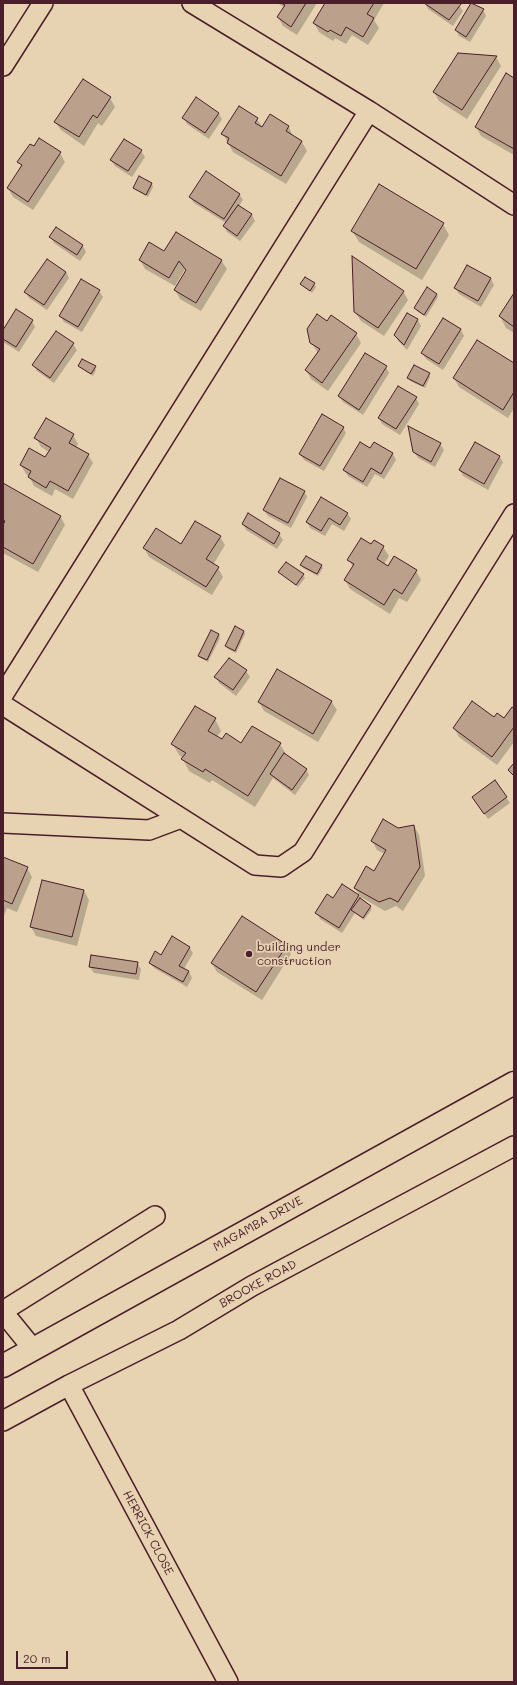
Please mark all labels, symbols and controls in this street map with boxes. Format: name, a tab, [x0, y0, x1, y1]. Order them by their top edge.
place label: building under construction	[257, 940, 341, 968]
marker: building under construction	[244, 949, 254, 959]
street label: MAGAMBA DRIVE	[211, 1193, 305, 1255]
street label: BROOKE ROAD	[217, 1257, 299, 1311]
street label: HERRICK CLOSE	[120, 1488, 176, 1578]
scale bar	[18, 1643, 70, 1669]
text: 20 m	[23, 1650, 51, 1666]

